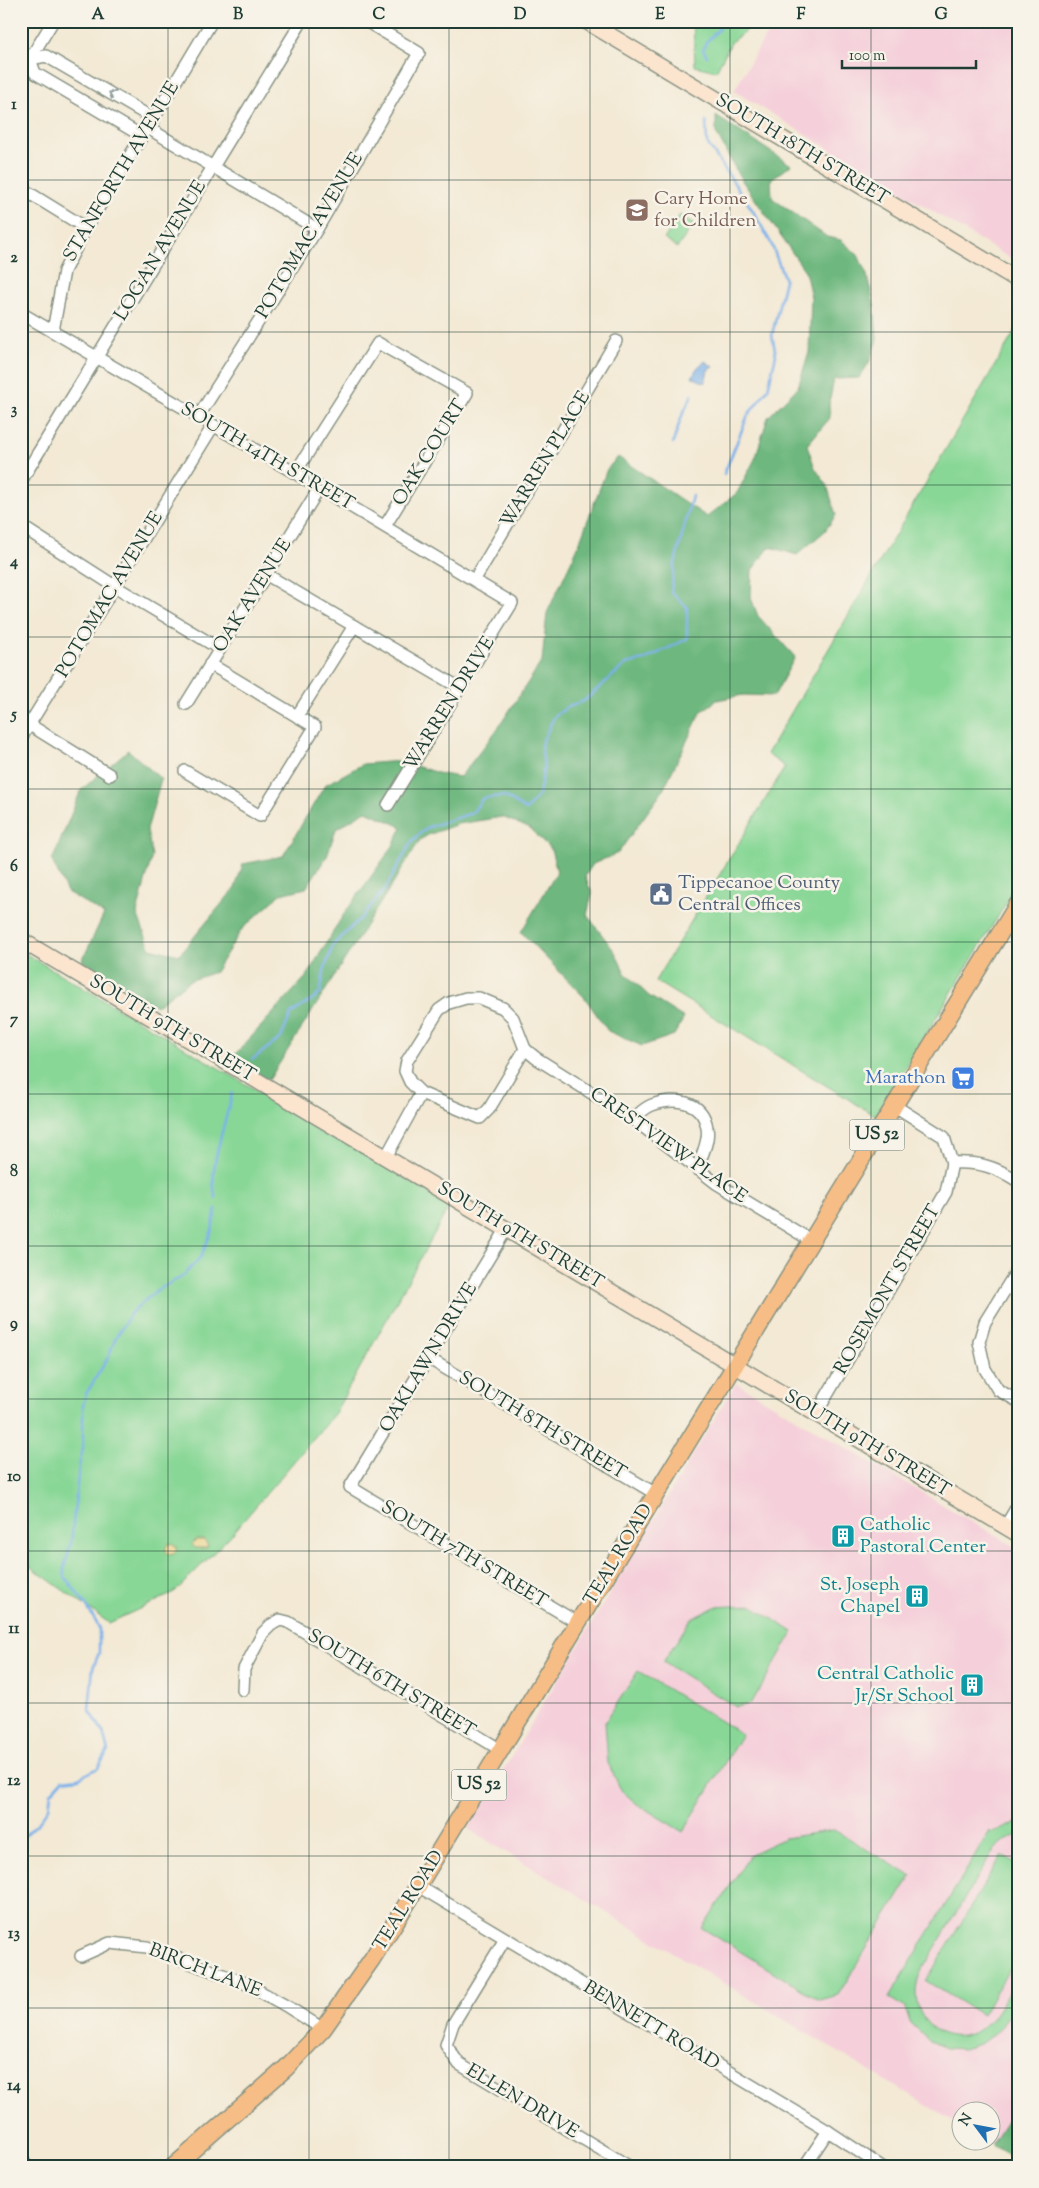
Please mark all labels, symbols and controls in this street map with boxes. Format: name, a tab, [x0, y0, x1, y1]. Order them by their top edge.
text: A	[92, 4, 105, 27]
text: B	[233, 4, 243, 27]
text: C	[373, 4, 386, 27]
text: D	[514, 4, 527, 27]
text: E	[655, 4, 665, 27]
text: F	[797, 4, 806, 27]
text: G	[934, 4, 948, 27]
scale bar	[842, 38, 975, 70]
text: 100 m	[849, 46, 886, 67]
street label: STANFORTH AVENUE	[57, 76, 187, 267]
street label: SOUTH 18TH STREET	[710, 87, 894, 213]
one-way arrow	[109, 90, 118, 100]
text: 1	[11, 94, 17, 117]
street label: POTOMAC AVENUE	[250, 148, 371, 324]
street label: LOGAN AVENUE	[108, 175, 214, 326]
place label: Cary Home for Children	[654, 186, 757, 235]
school or university icon: Cary Home for Children	[624, 197, 650, 223]
text: 2	[10, 247, 18, 270]
street label: WARREN PLACE	[494, 386, 598, 534]
street label: OAK COURT	[387, 395, 473, 511]
street label: SOUTH 14TH STREET	[175, 396, 359, 518]
text: 3	[11, 399, 18, 422]
street label: POTOMAC AVENUE	[50, 507, 171, 683]
street label: OAK AVENUE	[207, 533, 299, 658]
text: 4	[9, 551, 18, 574]
street label: WARREN DRIVE	[398, 631, 502, 776]
text: 5	[9, 704, 17, 727]
text: 6	[10, 856, 18, 879]
place label: Tippecanoe County Central Offices	[678, 870, 841, 919]
public building icon: Tippecanoe County Central Offices	[648, 881, 674, 907]
street label: SOUTH 9TH STREET	[84, 968, 260, 1090]
text: 7	[10, 1009, 19, 1032]
place label: Marathon	[865, 1065, 946, 1092]
supermarket icon: Marathon	[950, 1065, 976, 1091]
street label: CRESTVIEW PLACE	[584, 1081, 753, 1211]
road number: US 52	[850, 1120, 904, 1150]
text: 8	[10, 1161, 18, 1184]
street label: SOUTH 9TH STREET	[432, 1175, 608, 1297]
street label: ROSEMONT STREET	[828, 1200, 948, 1380]
street label: OAKLAWN DRIVE	[373, 1277, 485, 1438]
text: 9	[10, 1313, 18, 1336]
street label: SOUTH 8TH STREET	[453, 1365, 631, 1487]
street label: SOUTH 9TH STREET	[779, 1383, 955, 1505]
text: 10	[7, 1466, 21, 1489]
street label: SOUTH 7TH STREET	[375, 1494, 553, 1616]
street label: TEAL ROAD	[578, 1499, 660, 1611]
place label: Catholic Pastoral Center	[860, 1512, 986, 1561]
building icon: Catholic Pastoral Center	[830, 1523, 856, 1549]
place label: St. Joseph Chapel	[820, 1572, 900, 1621]
building icon: St. Joseph Chapel	[904, 1583, 930, 1609]
text: 11	[9, 1618, 20, 1641]
street label: SOUTH 6TH STREET	[302, 1623, 480, 1745]
place label: Central Catholic Jr/Sr School	[817, 1661, 954, 1710]
building icon: Central Catholic Jr/Sr School	[959, 1672, 985, 1698]
text: 12	[8, 1770, 21, 1793]
road number: US 52	[452, 1770, 506, 1800]
street label: TEAL ROAD	[367, 1845, 451, 1957]
text: 13	[8, 1923, 20, 1946]
street label: BIRCH LANE	[145, 1937, 266, 2005]
street label: BENNETT ROAD	[578, 1975, 724, 2077]
street label: ELLEN DRIVE	[461, 2058, 584, 2146]
text: 14	[7, 2075, 21, 2098]
north arrow	[952, 2100, 1002, 2150]
text: N	[955, 2110, 978, 2130]

